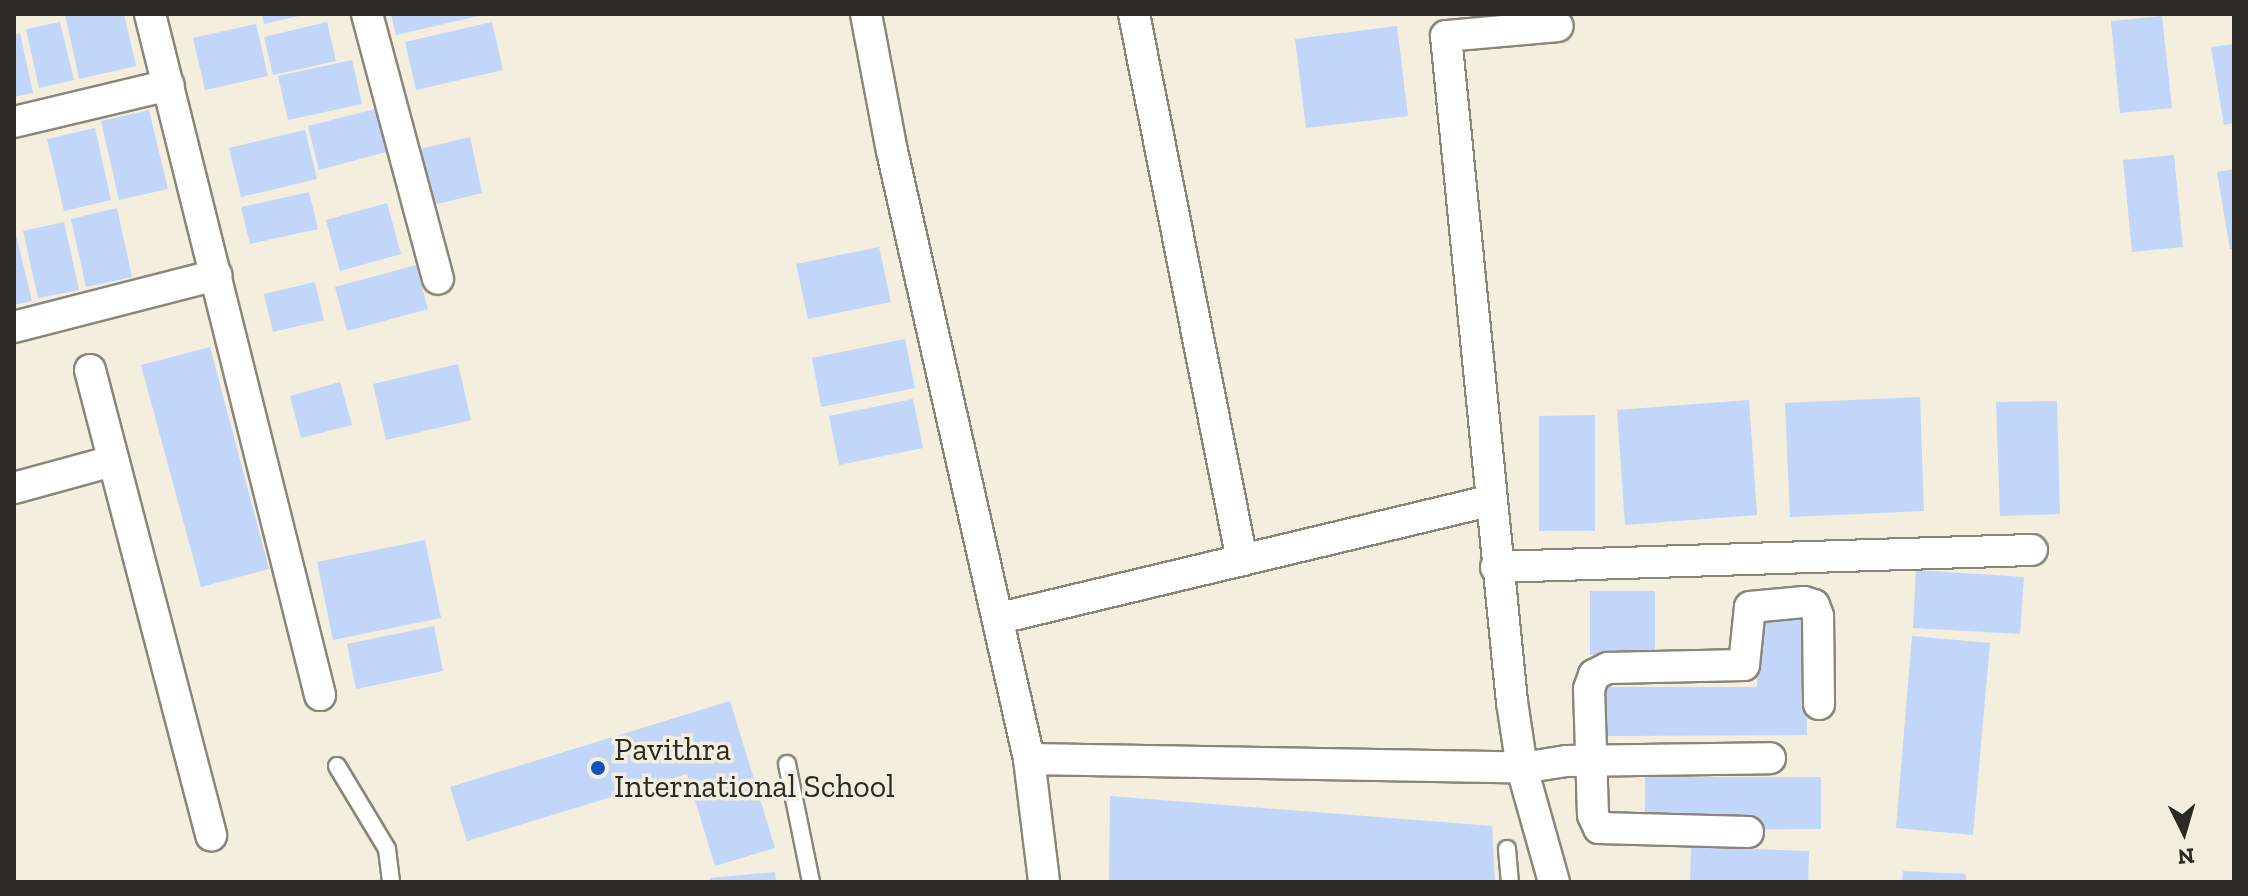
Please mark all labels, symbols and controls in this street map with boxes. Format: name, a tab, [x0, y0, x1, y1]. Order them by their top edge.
place label: Pavithra International School	[614, 731, 895, 806]
marker: Pavithra International School	[589, 759, 607, 777]
north arrow	[2144, 792, 2224, 872]
text: N	[2177, 842, 2196, 871]

